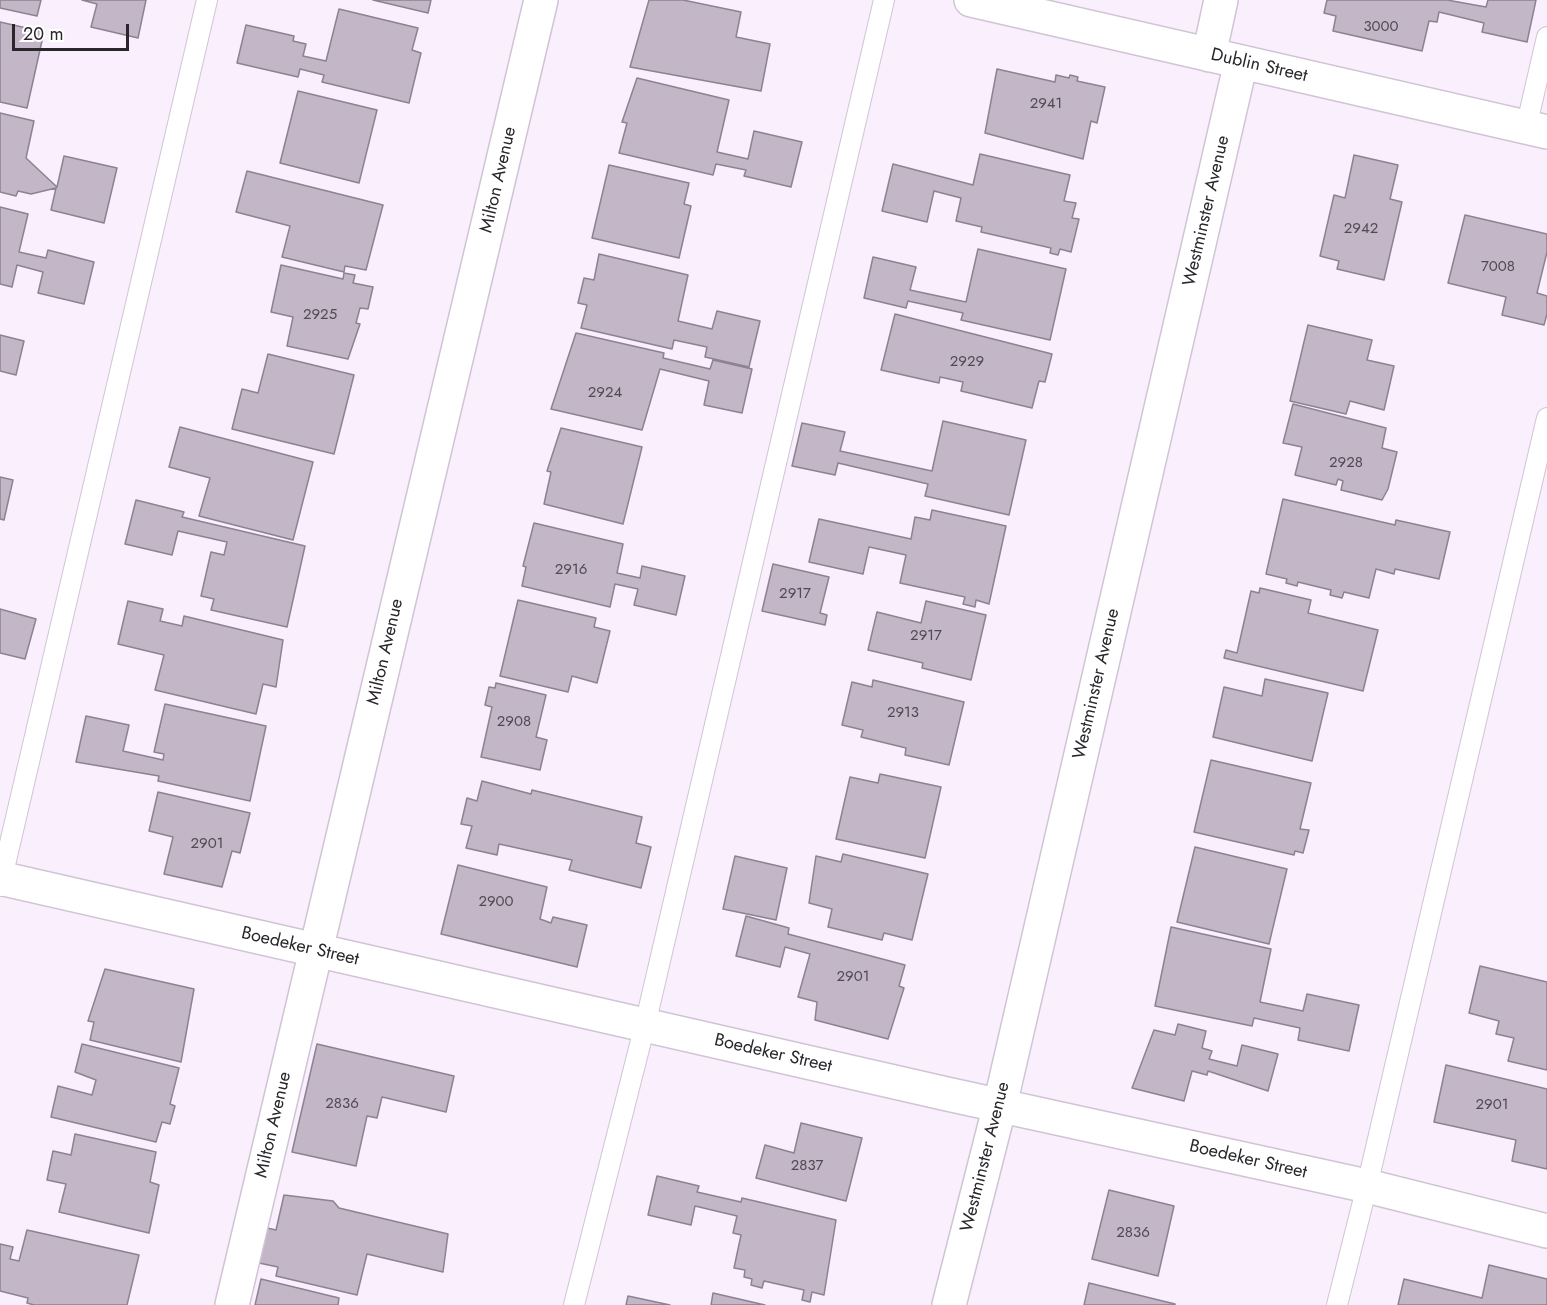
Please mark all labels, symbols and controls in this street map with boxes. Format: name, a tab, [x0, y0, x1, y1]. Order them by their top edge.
scale bar	[15, 12, 132, 50]
house number: 3000	[1363, 18, 1399, 36]
text: 20 m	[23, 21, 63, 47]
street label: Dublin Street	[1209, 44, 1309, 88]
house number: 2941	[1030, 95, 1062, 113]
street label: Milton Avenue	[476, 125, 522, 235]
street label: Westminster Avenue	[1179, 134, 1235, 288]
house number: 2942	[1344, 220, 1378, 238]
house number: 7008	[1481, 258, 1515, 276]
house number: 2925	[303, 306, 337, 324]
house number: 2929	[950, 353, 984, 371]
house number: 2924	[588, 384, 622, 402]
house number: 2928	[1329, 454, 1363, 472]
house number: 2916	[555, 561, 587, 579]
house number: 2917	[779, 585, 811, 603]
street label: Milton Avenue	[363, 597, 409, 707]
street label: Westminster Avenue	[1069, 607, 1125, 761]
house number: 2917	[910, 627, 942, 645]
house number: 2913	[887, 704, 919, 722]
house number: 2908	[497, 713, 531, 731]
house number: 2901	[191, 835, 223, 853]
house number: 2900	[478, 893, 514, 911]
street label: Boedeker Street	[239, 923, 361, 971]
house number: 2901	[837, 968, 869, 986]
street label: Boedeker Street	[712, 1030, 834, 1078]
street label: Milton Avenue	[251, 1070, 297, 1180]
street label: Westminster Avenue	[957, 1080, 1015, 1234]
house number: 2836	[325, 1095, 359, 1113]
house number: 2901	[1476, 1096, 1508, 1114]
street label: Boedeker Street	[1187, 1136, 1309, 1184]
house number: 2837	[791, 1157, 823, 1175]
house number: 2836	[1116, 1224, 1150, 1242]

